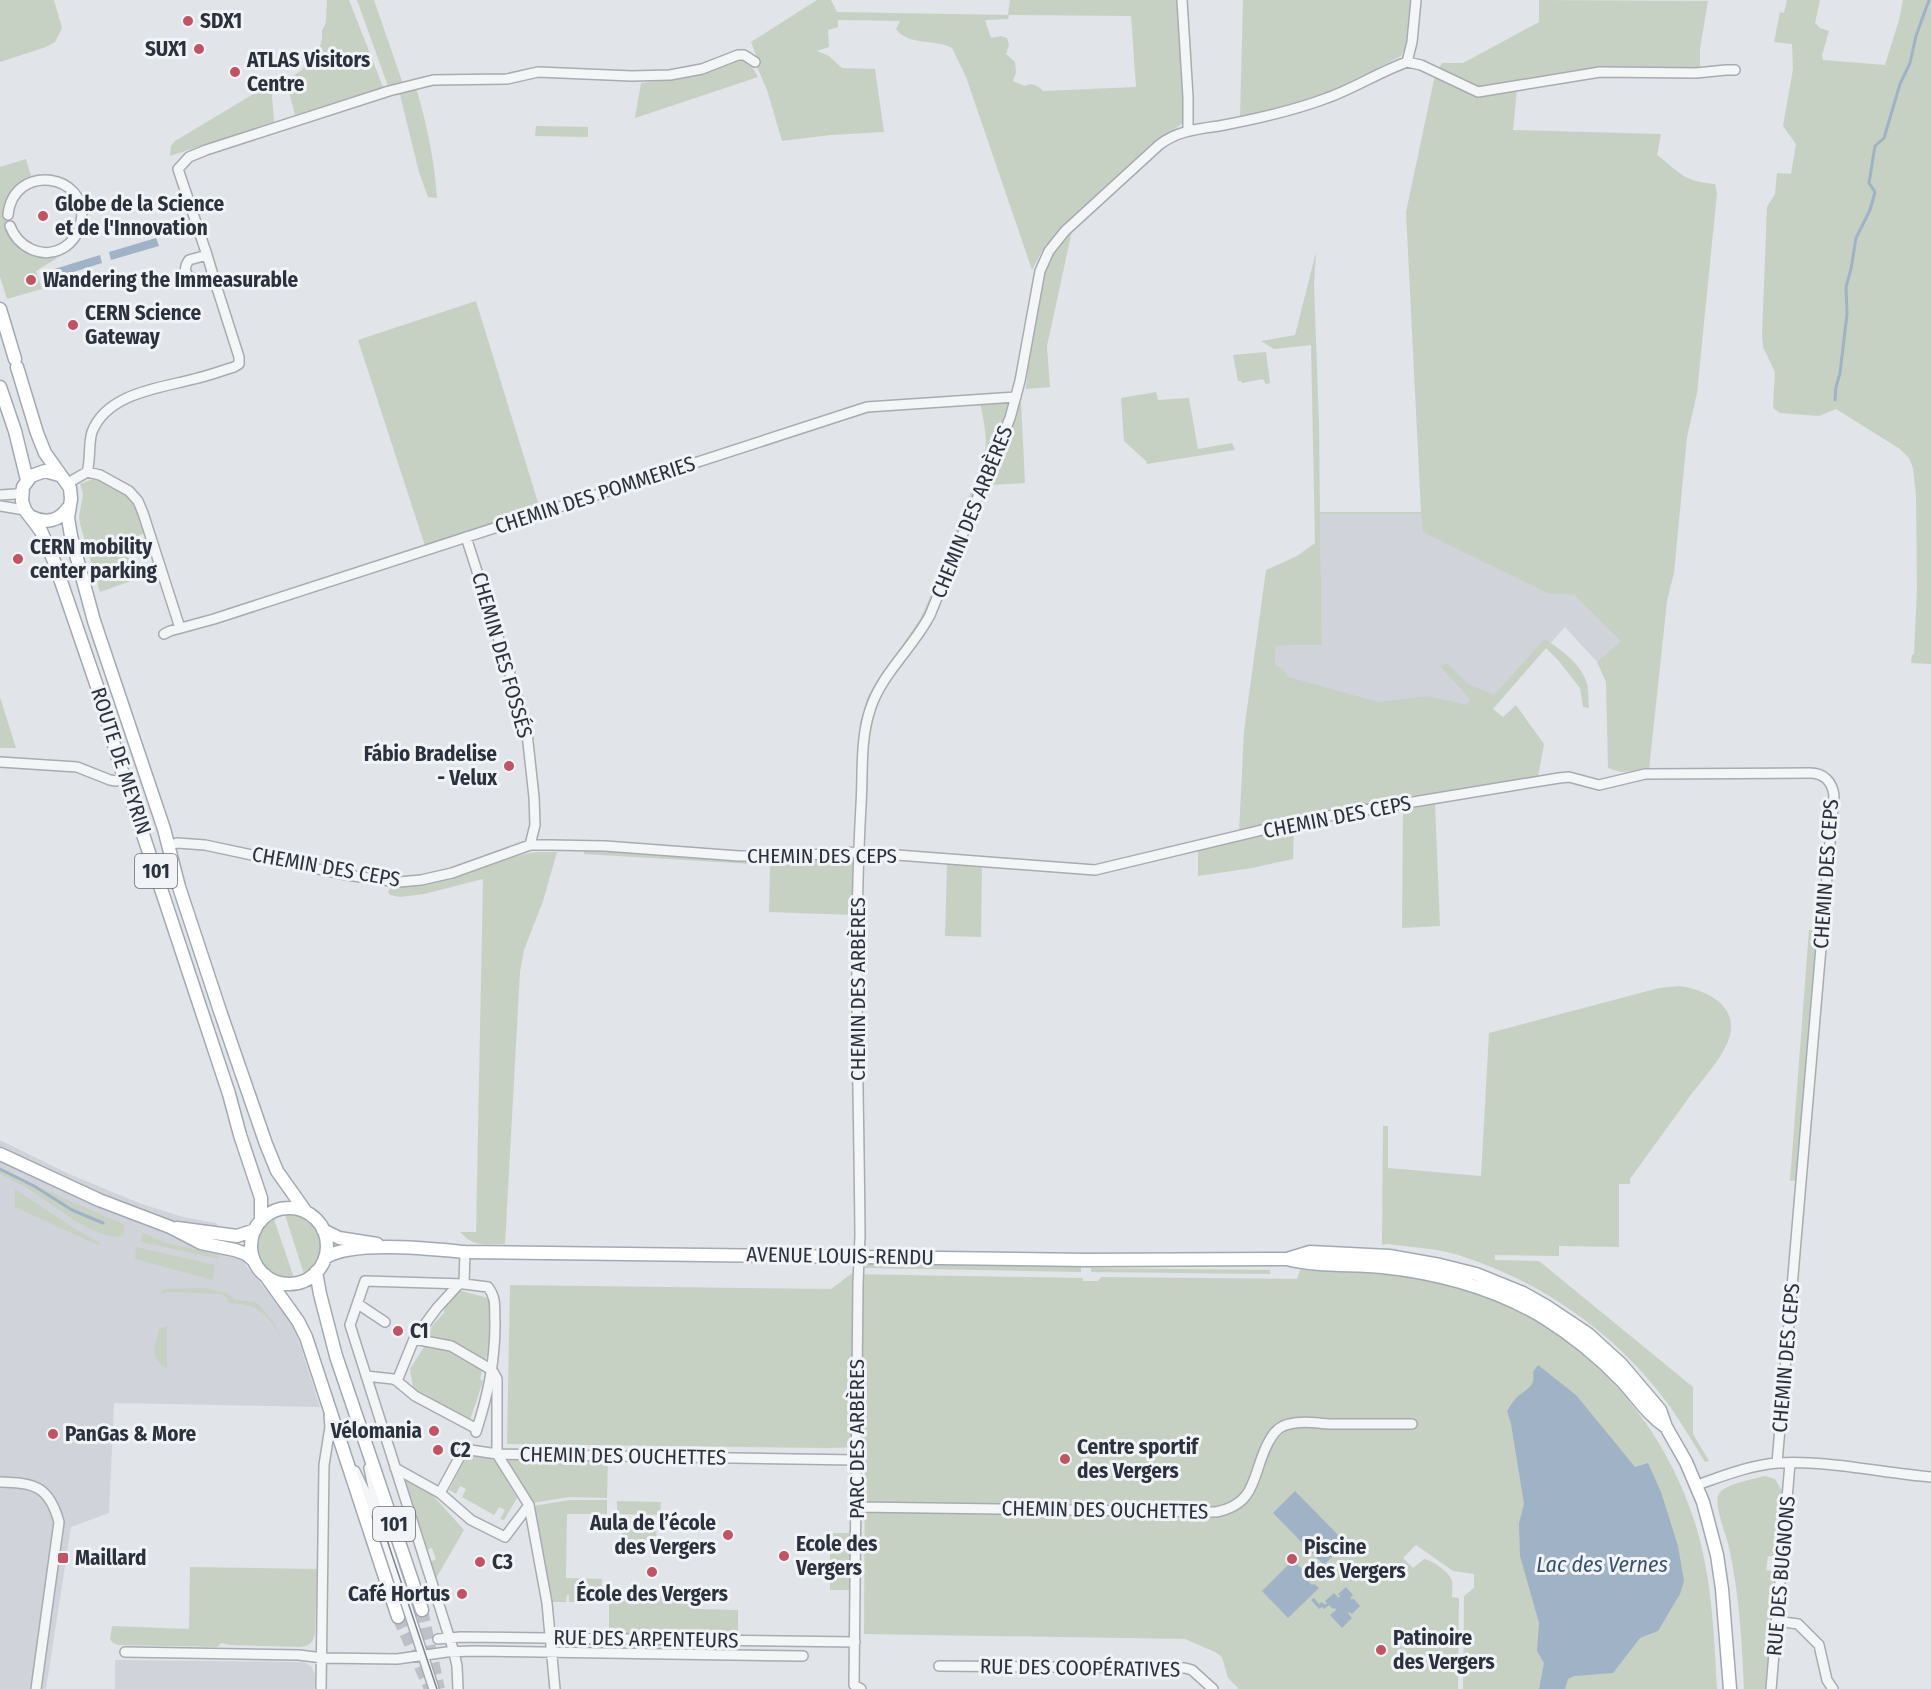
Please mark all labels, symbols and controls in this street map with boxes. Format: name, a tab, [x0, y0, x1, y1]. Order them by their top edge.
place label: SDX1	[200, 8, 242, 34]
marker: SDX1	[181, 14, 195, 28]
place label: SUX1	[145, 36, 187, 62]
marker: SUX1	[192, 42, 206, 56]
place label: ATLAS Visitors Centre	[246, 47, 370, 97]
marker: ATLAS Visitors Centre	[228, 65, 242, 79]
place label: Globe de la Science et de l'Innovation	[55, 191, 224, 241]
marker: Globe de la Science et de l'Innovation	[36, 209, 50, 223]
place label: Wandering the Immeasurable	[43, 267, 299, 293]
marker: Wandering the Immeasurable	[24, 273, 38, 287]
place label: CERN Science Gateway	[85, 300, 202, 350]
marker: CERN Science Gateway	[66, 318, 80, 332]
street label: CHEMIN DES ARBÈRES	[926, 422, 1018, 602]
street label: CHEMIN DES POMMERIES	[491, 450, 699, 540]
place label: CERN mobility center parking	[30, 534, 158, 584]
marker: CERN mobility center parking	[11, 552, 25, 566]
street label: CHEMIN DES FOSSÉS	[466, 569, 538, 741]
street label: ROUTE DE MEYRIN	[85, 684, 157, 838]
place label: Fábio Bradelise - Velux	[364, 741, 498, 791]
marker: Fábio Bradelise - Velux	[502, 759, 516, 773]
street label: CHEMIN DES CEPS	[1261, 790, 1413, 844]
street label: CHEMIN DES CEPS	[1808, 798, 1844, 950]
street label: CHEMIN DES CEPS	[250, 841, 402, 893]
street label: CHEMIN DES CEPS	[747, 843, 897, 869]
road number: 101	[135, 854, 177, 888]
street label: CHEMIN DES ARBÈRES	[845, 897, 871, 1081]
street label: AVENUE LOUIS-RENDU	[746, 1241, 934, 1271]
street label: CHEMIN DES CEPS	[1767, 1282, 1805, 1434]
place label: C1	[410, 1318, 429, 1344]
marker: C1	[391, 1324, 405, 1338]
street label: PARC DES ARBÈRES	[844, 1359, 870, 1519]
place label: Vélomania	[330, 1418, 422, 1444]
place label: PanGas & More	[65, 1421, 196, 1447]
marker: Vélomania	[427, 1424, 441, 1438]
marker: PanGas & More	[46, 1427, 60, 1441]
place label: Centre sportif des Vergers	[1077, 1434, 1200, 1484]
place label: C2	[450, 1437, 471, 1463]
street label: CHEMIN DES OUCHETTES	[519, 1441, 727, 1471]
marker: C2	[431, 1443, 445, 1457]
marker: Centre sportif des Vergers	[1058, 1452, 1072, 1466]
street label: CHEMIN DES OUCHETTES	[1001, 1495, 1209, 1525]
street label: RUE DES BUGNONS	[1761, 1495, 1801, 1657]
road number: 101	[373, 1507, 415, 1541]
place label: Aula de l’école des Vergers	[589, 1510, 716, 1560]
marker: Aula de l’école des Vergers	[721, 1528, 735, 1542]
place label: Ecole des Vergers	[795, 1531, 877, 1581]
place label: Piscine des Vergers	[1304, 1534, 1406, 1584]
place label: Maillard	[75, 1545, 146, 1571]
place label: C3	[492, 1549, 513, 1575]
marker: Ecole des Vergers	[777, 1549, 791, 1563]
marker: Maillard	[56, 1551, 70, 1565]
water label: Lac des Vernes	[1536, 1551, 1668, 1578]
marker: Piscine des Vergers	[1285, 1552, 1299, 1566]
marker: C3	[473, 1555, 487, 1569]
marker: École des Vergers	[645, 1565, 659, 1579]
place label: École des Vergers	[576, 1580, 728, 1607]
place label: Café Hortus	[348, 1581, 450, 1607]
marker: Café Hortus	[455, 1587, 469, 1601]
street label: RUE DES ARPENTEURS	[553, 1624, 739, 1654]
place label: Patinoire des Vergers	[1393, 1625, 1495, 1675]
marker: Patinoire des Vergers	[1374, 1643, 1388, 1657]
street label: RUE DES COOPÉRATIVES	[980, 1653, 1180, 1683]

